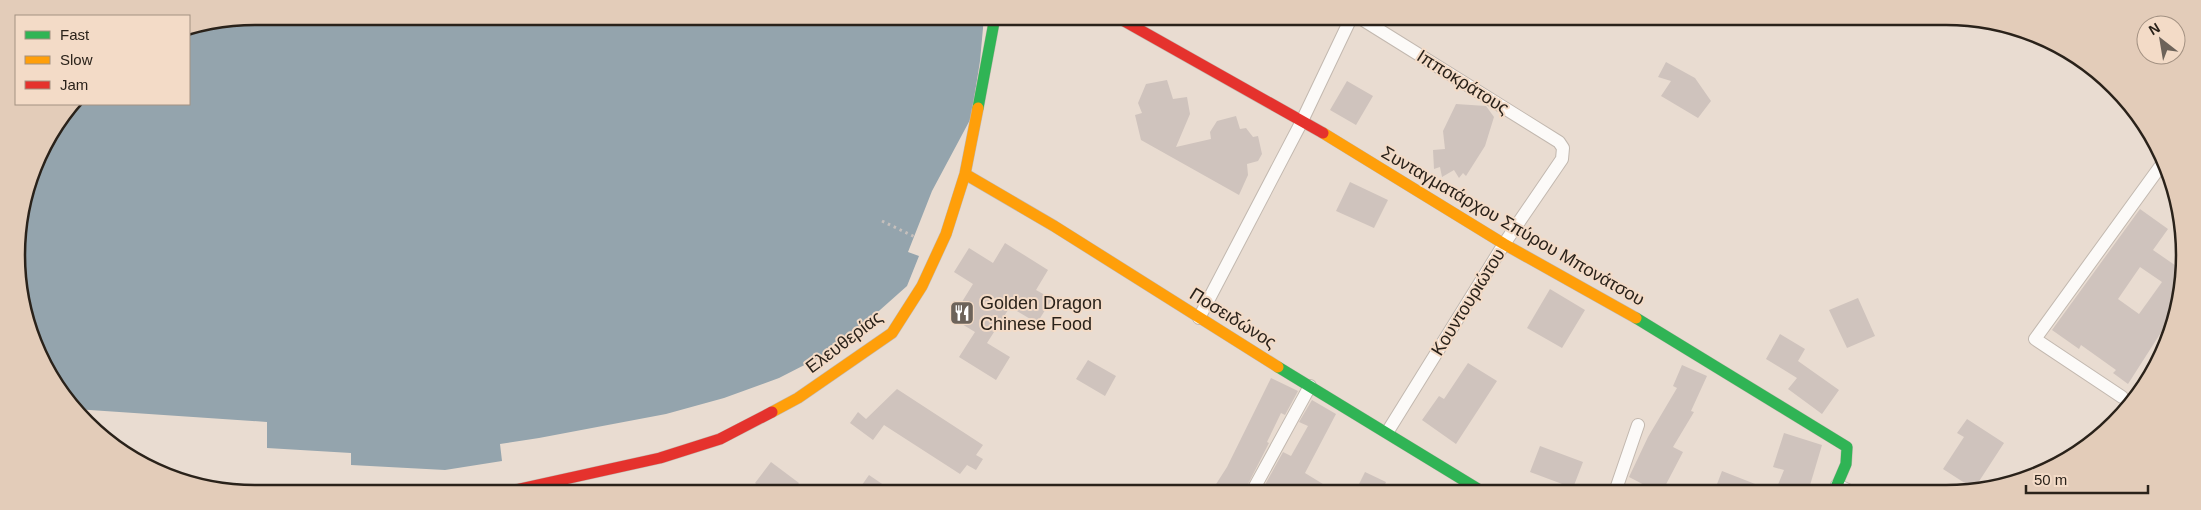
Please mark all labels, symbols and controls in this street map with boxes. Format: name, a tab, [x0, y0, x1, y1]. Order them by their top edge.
legend	[15, 15, 190, 105]
north arrow	[2136, 15, 2186, 65]
text: N	[2146, 19, 2163, 38]
text: Fast	[60, 26, 90, 43]
street label: Ιπποκράτους	[1413, 46, 1513, 118]
text: Slow	[60, 51, 93, 68]
text: Jam	[60, 76, 88, 93]
street label: Συνταγματάρχου Σπύρου Μπονάτσου	[1378, 142, 1648, 310]
street label: Κουντουριώτου	[1427, 245, 1509, 359]
street label: Ποσειδώνος	[1186, 284, 1280, 353]
place label: Golden Dragon Chinese Food	[980, 293, 1102, 334]
restaurant icon: Golden Dragon Chinese Food	[949, 300, 975, 326]
street label: Ελευθερίας	[802, 307, 886, 377]
scale bar	[2026, 462, 2148, 494]
text: 50 m	[2034, 471, 2067, 488]

